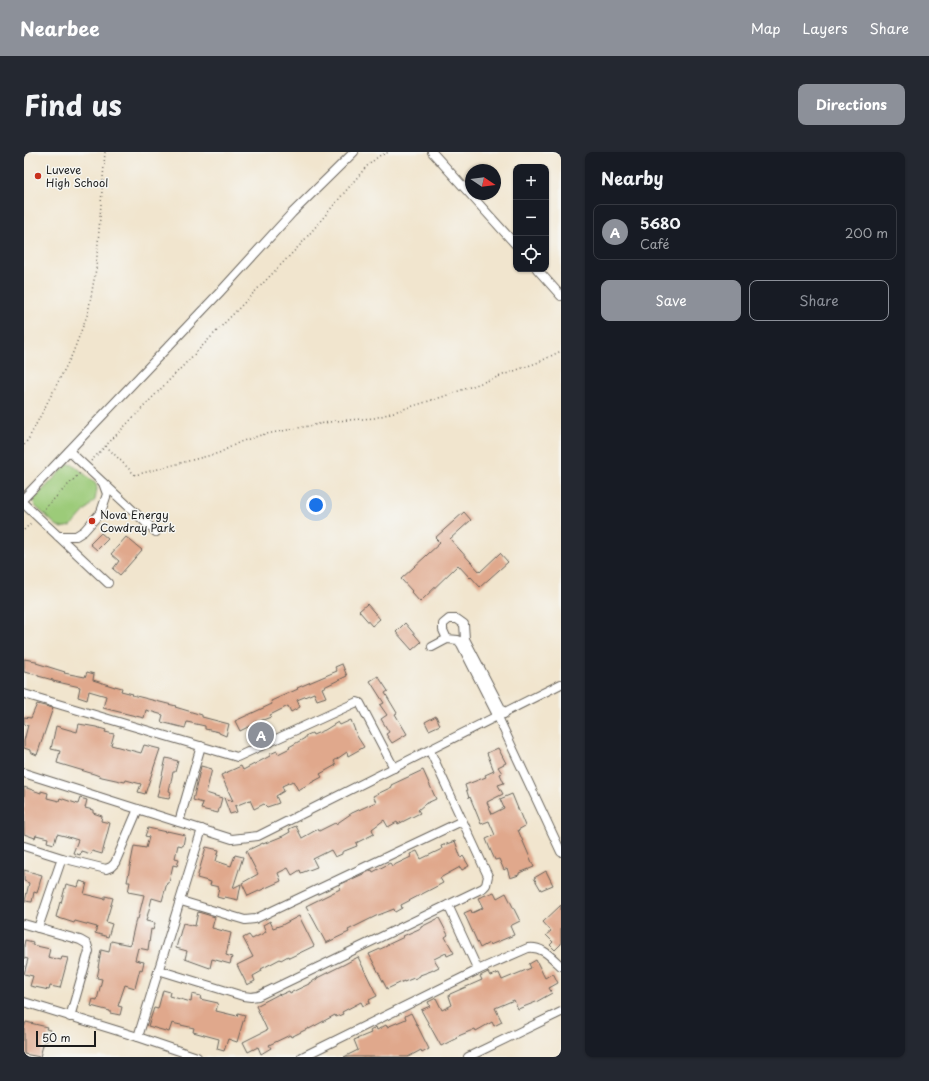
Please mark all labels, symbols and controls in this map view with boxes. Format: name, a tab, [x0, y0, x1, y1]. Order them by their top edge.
text: Nearbee	[20, 14, 100, 42]
text: Map	[751, 18, 781, 39]
text: Layers	[803, 18, 848, 39]
text: Share	[870, 18, 909, 39]
text: Find us	[24, 83, 122, 126]
button: Directions	[798, 84, 905, 125]
place label: Luveve High School	[46, 161, 108, 191]
north arrow	[465, 164, 501, 200]
map controls	[513, 164, 549, 272]
button: +	[513, 164, 549, 200]
text: Nearby	[601, 165, 663, 191]
marker: Luveve High School	[33, 171, 43, 181]
button: −	[513, 200, 549, 236]
text: 5680	[640, 211, 681, 234]
text: A	[610, 223, 620, 242]
text: 200 m	[845, 223, 888, 242]
text: Café	[640, 234, 669, 253]
button: locate	[513, 236, 549, 272]
button: Save	[601, 280, 741, 321]
button: Share	[749, 280, 889, 321]
your location	[306, 495, 326, 515]
place label: Nova Energy Cowdray Park	[100, 506, 175, 536]
marker: Nova Energy Cowdray Park	[87, 516, 97, 526]
pin: A	[248, 720, 274, 750]
scale bar	[36, 1029, 96, 1048]
text: 50 m	[42, 1029, 71, 1046]

